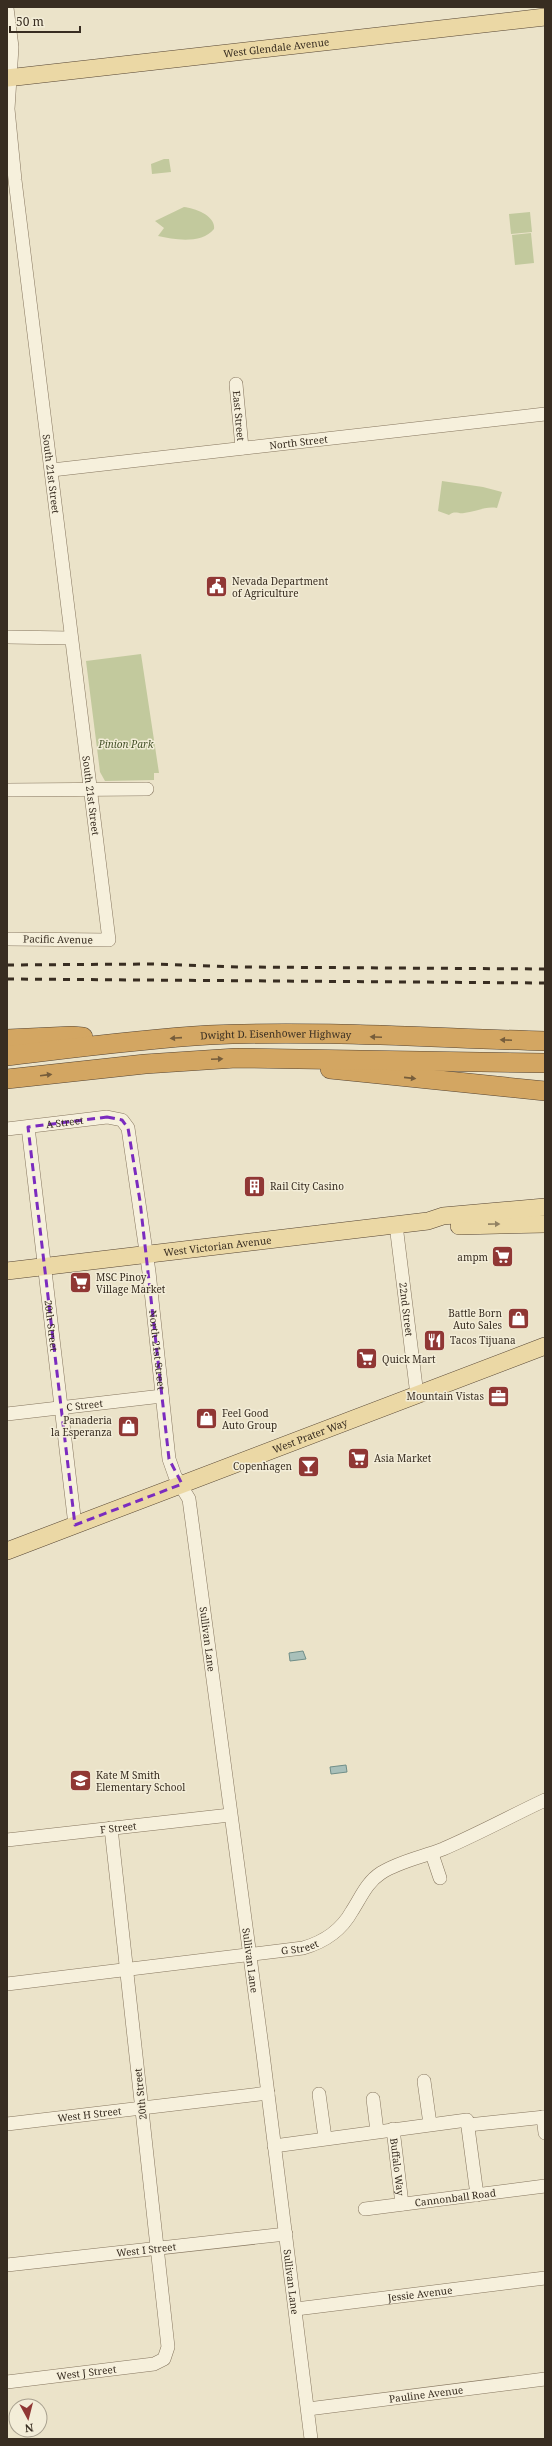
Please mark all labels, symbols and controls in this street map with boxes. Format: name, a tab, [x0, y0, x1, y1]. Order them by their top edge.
scale bar	[10, 8, 80, 34]
text: 50 m	[16, 13, 44, 30]
street label: West Glendale Avenue	[223, 35, 330, 60]
street label: East Street	[230, 390, 248, 442]
street label: North Street	[269, 432, 329, 452]
street label: South 21st Street	[40, 433, 63, 515]
public building icon: Nevada Department of Agriculture	[204, 574, 230, 600]
place label: Nevada Department of Agriculture	[232, 574, 329, 600]
park label: Pinion Park	[98, 737, 154, 751]
street label: South 21st Street	[79, 755, 103, 836]
street label: Pacific Avenue	[23, 931, 93, 947]
street label: Dwight D. Eisenhower Highway	[200, 1026, 352, 1043]
one-way arrow	[370, 1033, 382, 1040]
one-way arrow	[170, 1034, 182, 1041]
one-way arrow	[499, 1037, 512, 1043]
one-way arrow	[211, 1056, 223, 1063]
one-way arrow	[40, 1072, 52, 1078]
one-way arrow	[403, 1075, 416, 1081]
street label: A Street	[45, 1113, 85, 1131]
building icon: Rail City Casino	[241, 1173, 267, 1199]
place label: Rail City Casino	[270, 1179, 344, 1193]
one-way arrow	[488, 1221, 501, 1227]
street label: West Victorian Avenue	[163, 1233, 272, 1259]
supermarket icon: ampm	[490, 1244, 516, 1270]
place label: ampm	[457, 1250, 489, 1264]
supermarket icon: MSC Pinoy Village Market	[67, 1270, 93, 1296]
place label: MSC Pinoy Village Market	[96, 1270, 166, 1296]
street label: 22nd Street	[396, 1282, 417, 1338]
street label: 20th Street	[41, 1299, 61, 1353]
place label: Battle Born Auto Sales	[448, 1306, 503, 1332]
shop icon: Battle Born Auto Sales	[505, 1306, 531, 1332]
street label: North 21st Street	[146, 1309, 169, 1391]
restaurant icon: Tacos Tijuana	[421, 1327, 447, 1353]
place label: Tacos Tijuana	[450, 1333, 516, 1347]
supermarket icon: Quick Mart	[353, 1346, 379, 1372]
place label: Quick Mart	[382, 1352, 436, 1366]
office icon: Mountain Vistas	[486, 1383, 512, 1409]
place label: Mountain Vistas	[407, 1389, 484, 1403]
street label: C Street	[65, 1396, 104, 1414]
shop icon: Feel Good Auto Group	[193, 1406, 219, 1432]
place label: Feel Good Auto Group	[222, 1406, 277, 1432]
place label: Panaderia la Esperanza	[51, 1413, 112, 1439]
shop icon: Panaderia la Esperanza	[115, 1413, 141, 1439]
street label: West Prater Way	[270, 1415, 350, 1456]
supermarket icon: Asia Market	[345, 1445, 371, 1471]
place label: Asia Market	[374, 1451, 432, 1465]
bar icon: Copenhagen	[295, 1453, 321, 1479]
place label: Copenhagen	[233, 1459, 293, 1473]
street label: Sullivan Lane	[196, 1606, 219, 1673]
school or university icon: Kate M Smith Elementary School	[68, 1768, 94, 1794]
place label: Kate M Smith Elementary School	[96, 1768, 185, 1794]
street label: F Street	[99, 1818, 138, 1837]
street label: Sullivan Lane	[239, 1927, 262, 1994]
street label: G Street	[280, 1936, 321, 1958]
street label: 20th Street	[130, 2067, 150, 2120]
street label: West H Street	[57, 2103, 123, 2125]
street label: Buffalo Way	[387, 2137, 408, 2197]
street label: Cannonball Road	[414, 2185, 497, 2210]
street label: West I Street	[115, 2239, 177, 2260]
street label: Sullivan Lane	[280, 2248, 302, 2315]
street label: Jessie Avenue	[386, 2283, 453, 2305]
street label: West J Street	[56, 2362, 118, 2383]
street label: Pauline Avenue	[388, 2382, 464, 2406]
north arrow	[8, 2398, 48, 2438]
text: N	[24, 2420, 34, 2436]

